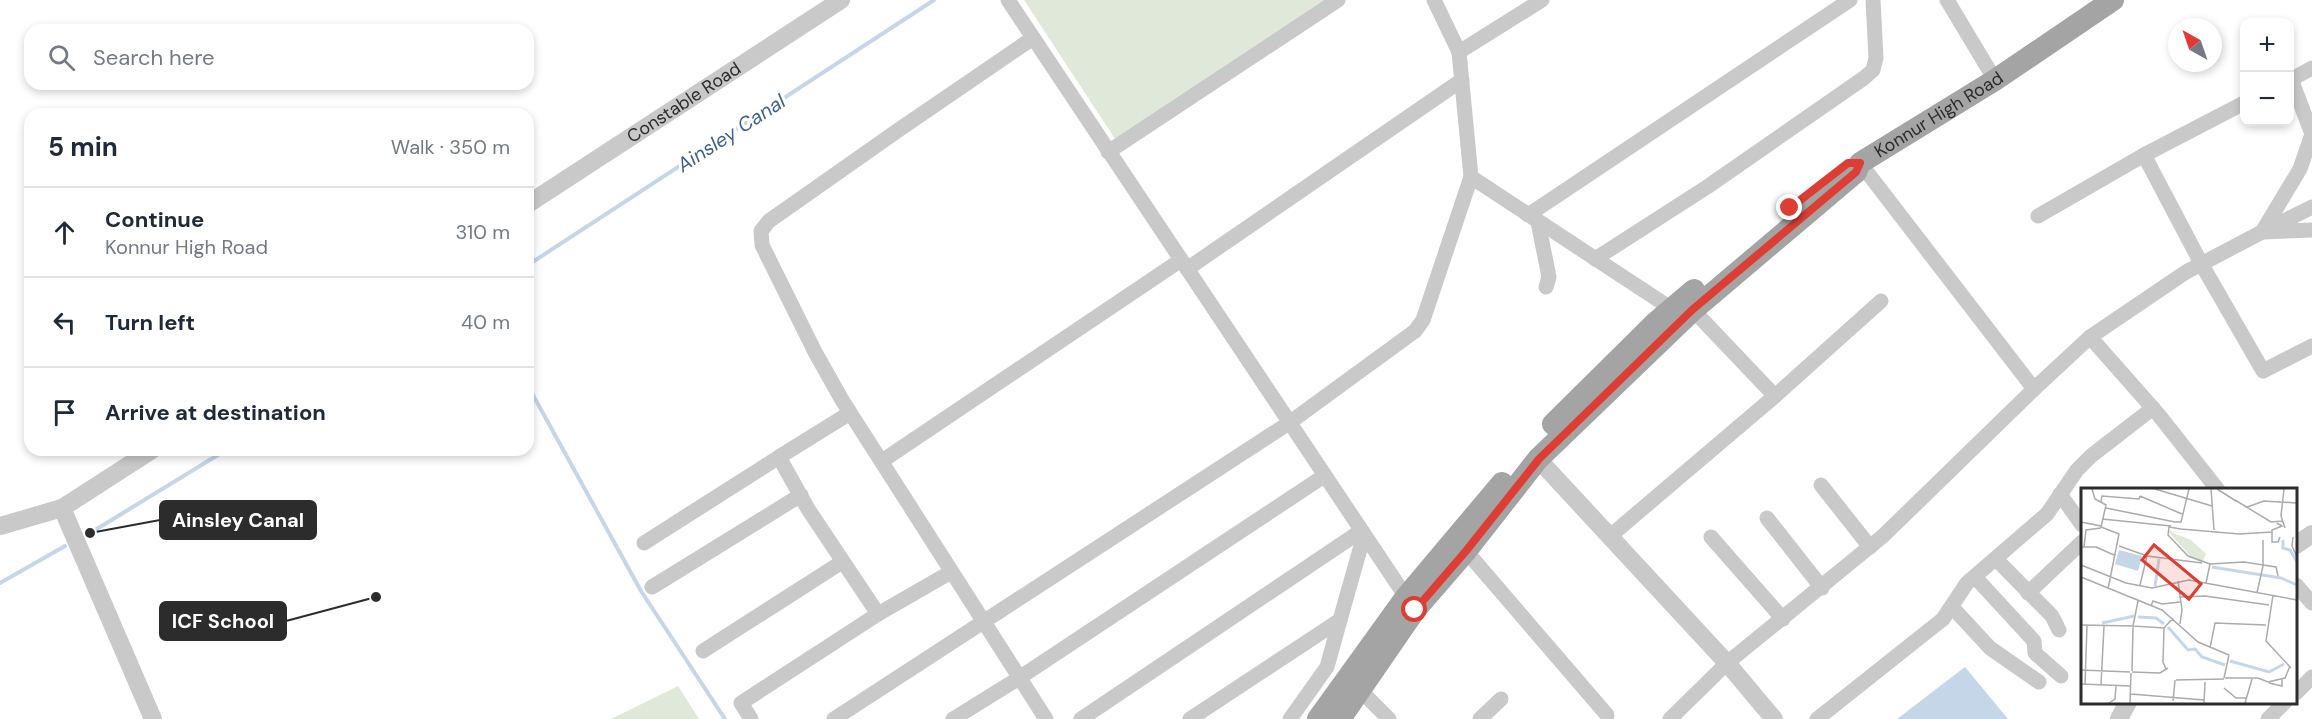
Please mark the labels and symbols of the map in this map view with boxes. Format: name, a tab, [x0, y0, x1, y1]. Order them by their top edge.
north arrow	[2168, 18, 2222, 72]
street label: Constable Road	[622, 56, 746, 148]
street label: Konnur High Road	[1870, 66, 2008, 163]
water label: Ainsley Canal	[671, 88, 791, 178]
route end	[1776, 194, 1802, 220]
inset map	[2081, 488, 2297, 704]
callout: Ainsley Canal	[160, 501, 316, 539]
text: Ainsley Canal	[172, 507, 304, 533]
route start	[1401, 596, 1427, 622]
callout: ICF School	[160, 602, 286, 640]
text: ICF School	[172, 608, 274, 634]

